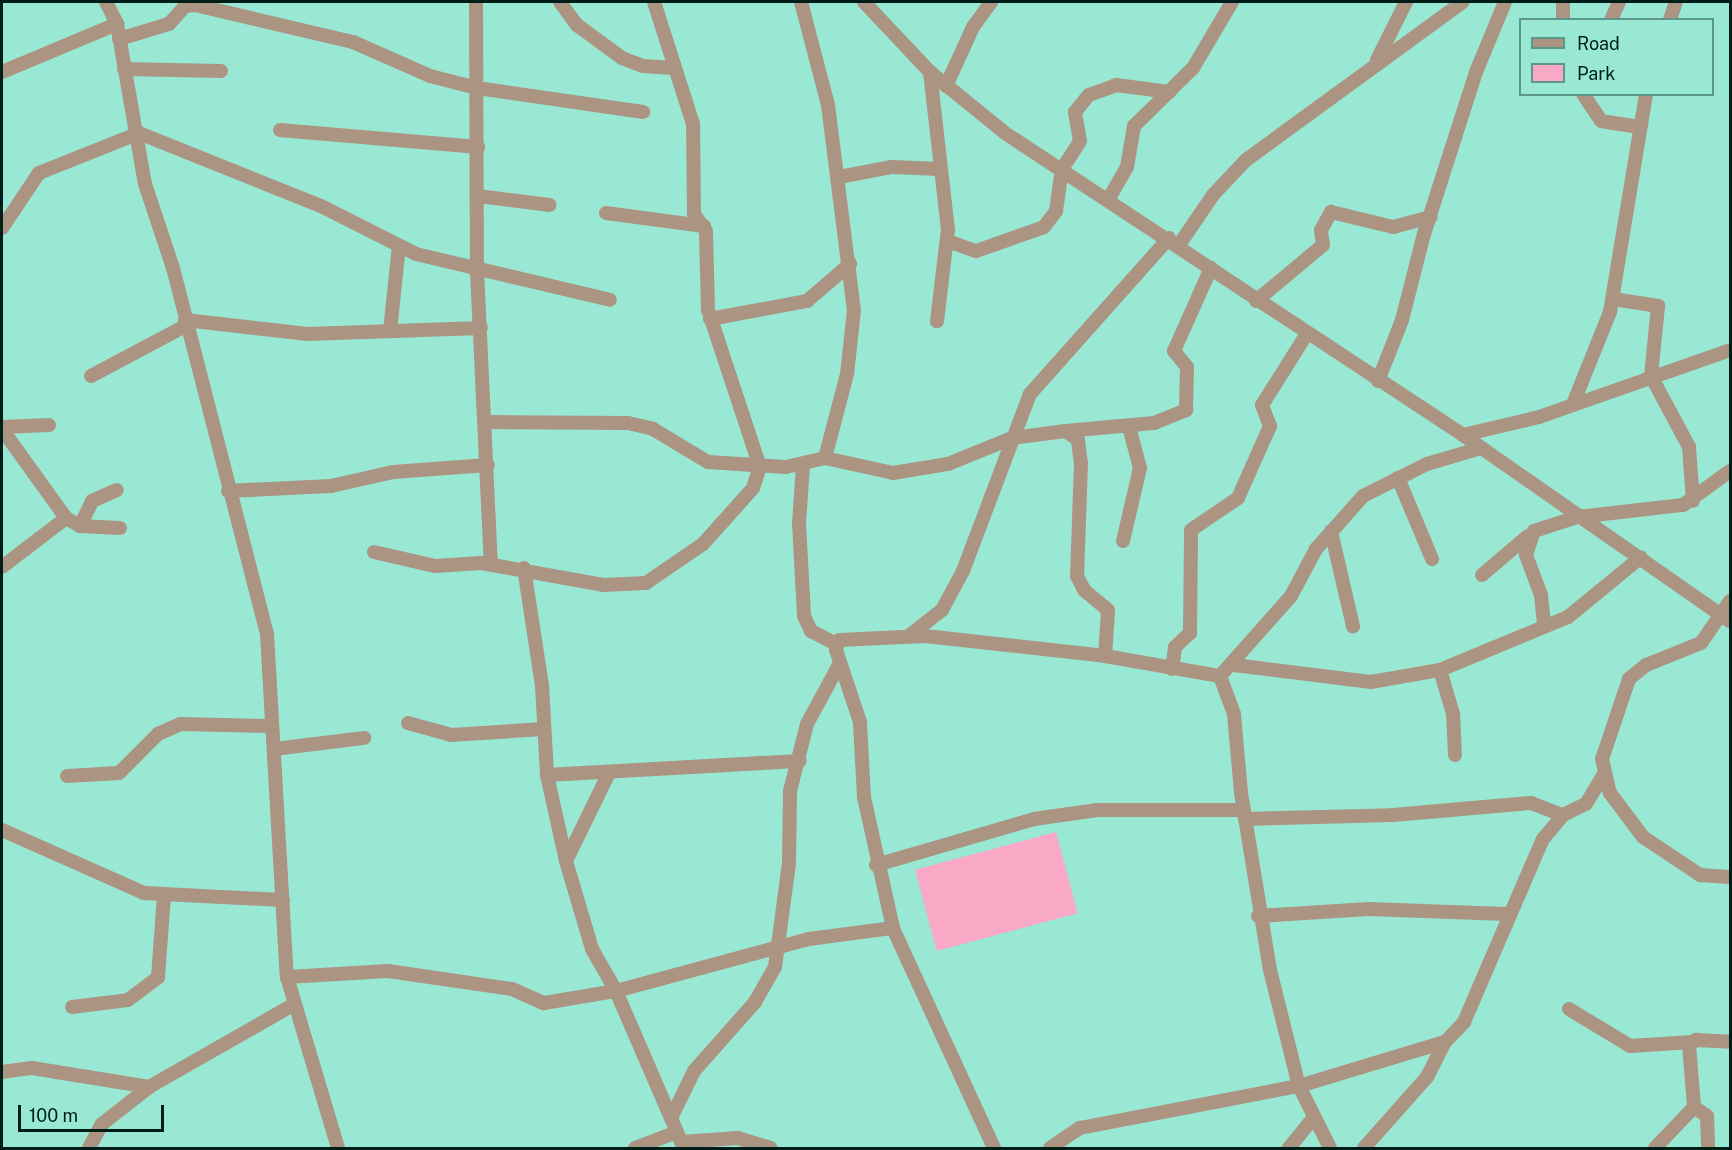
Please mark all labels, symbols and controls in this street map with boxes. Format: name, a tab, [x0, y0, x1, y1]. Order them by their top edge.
legend	[1519, 18, 1714, 96]
text: Road	[1577, 33, 1620, 54]
text: Park	[1577, 63, 1615, 84]
scale bar	[21, 1093, 166, 1131]
text: 100 m	[29, 1105, 78, 1126]

